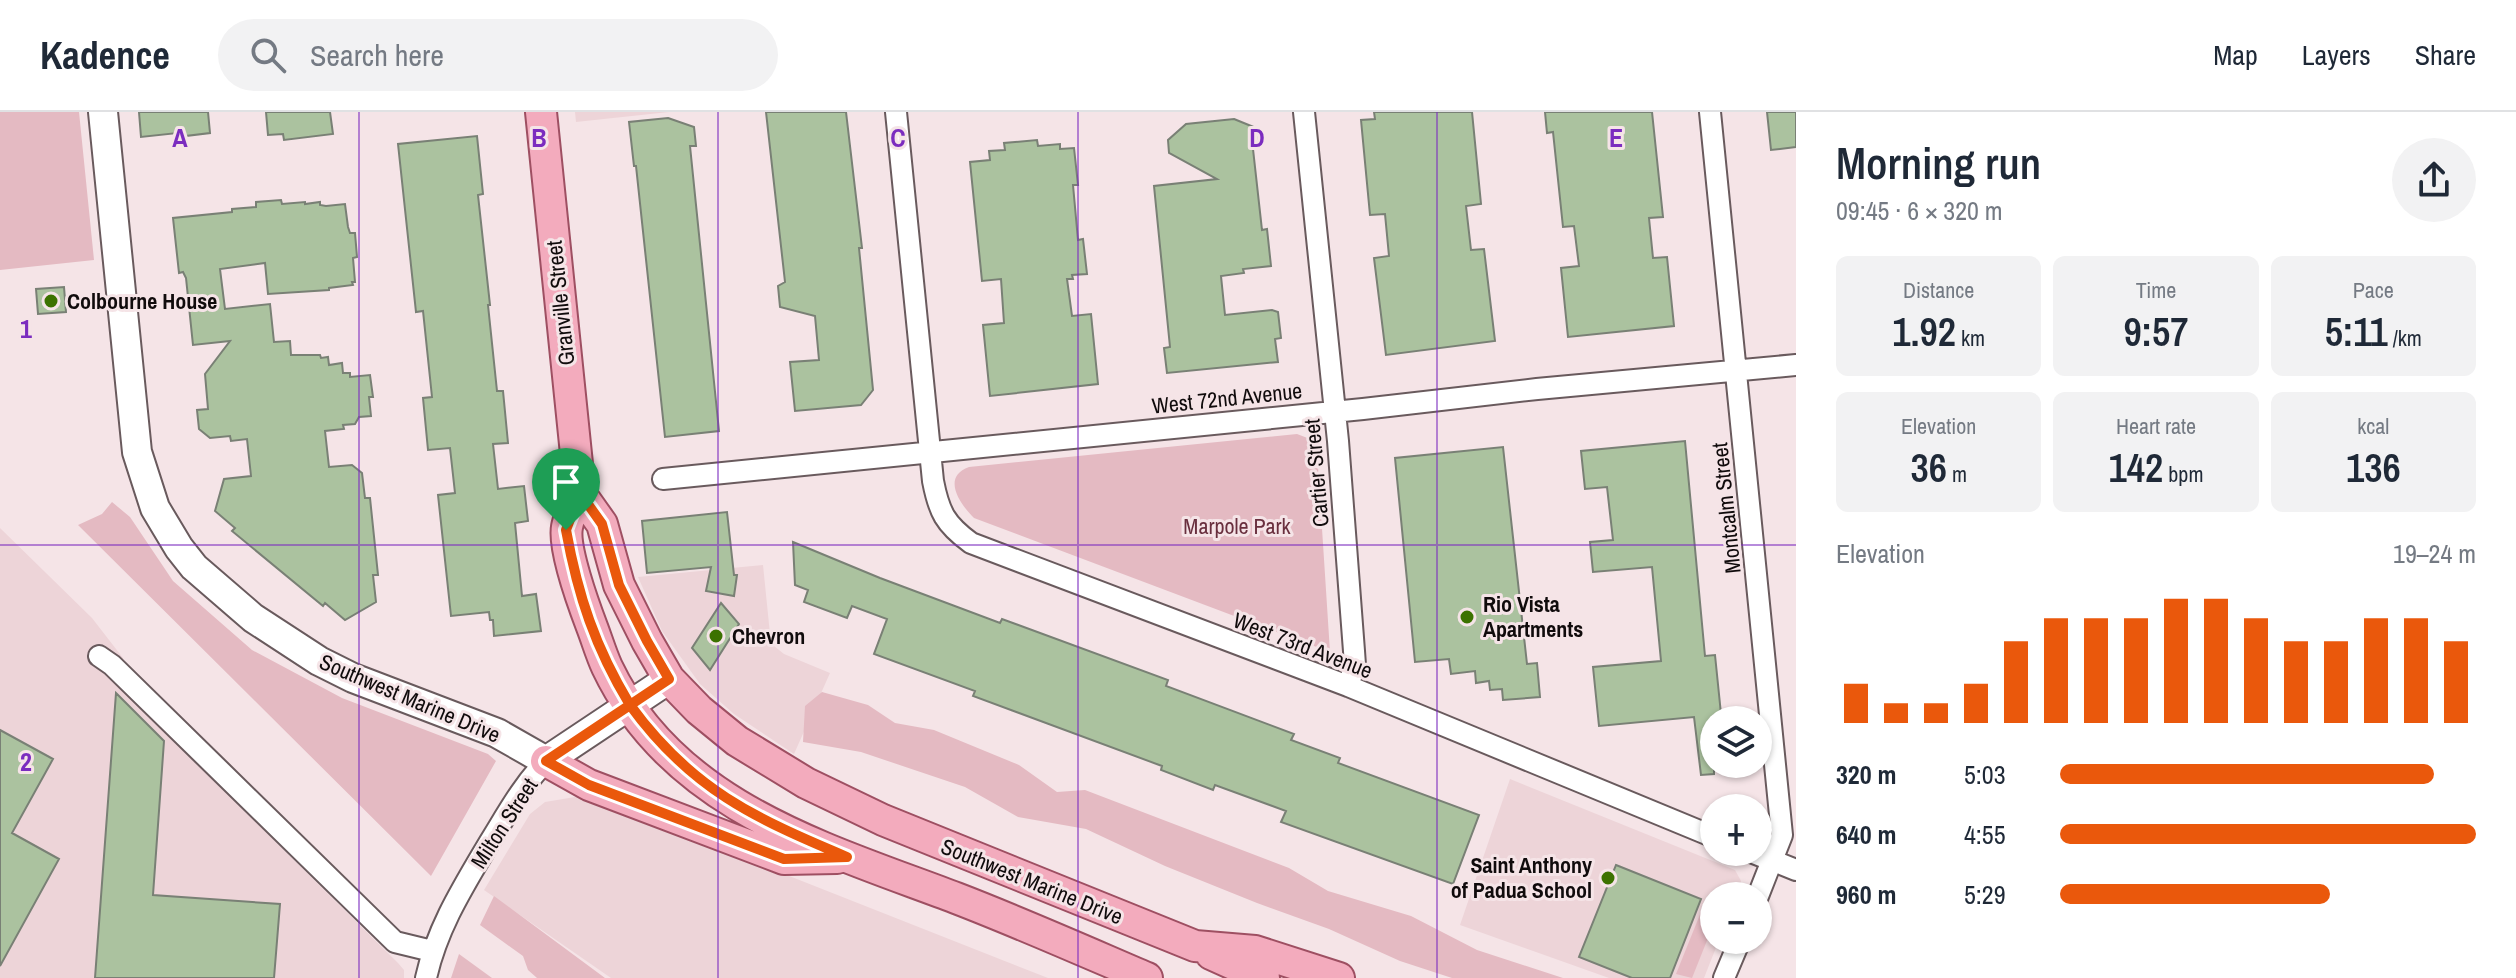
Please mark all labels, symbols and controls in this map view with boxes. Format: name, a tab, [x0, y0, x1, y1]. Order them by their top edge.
search box	[218, 19, 778, 91]
text: Kadence	[40, 30, 170, 81]
icon: search	[246, 33, 290, 77]
text: Search here	[310, 35, 444, 75]
text: Map	[2213, 36, 2258, 74]
text: Layers	[2302, 36, 2371, 74]
text: Share	[2415, 36, 2476, 74]
text: A	[172, 120, 188, 155]
text: B	[531, 120, 547, 155]
text: C	[890, 120, 906, 155]
text: D	[1249, 120, 1265, 155]
text: E	[1609, 120, 1623, 155]
text: Morning run	[1836, 133, 2041, 193]
button: share	[2392, 138, 2476, 222]
text: 09:45 · 6 × 320 m	[1836, 193, 2003, 228]
street label: Granville Street	[539, 239, 581, 367]
text: Distance	[1903, 275, 1974, 305]
text: Time	[2136, 275, 2176, 305]
text: Pace	[2353, 275, 2394, 305]
place label: Colbourne House	[67, 286, 217, 316]
marker: Colbourne House	[42, 292, 60, 310]
text: 1.92	[1892, 305, 1956, 358]
text: 9:57	[2123, 305, 2189, 358]
text: 5:11	[2325, 305, 2388, 358]
text: 1	[20, 311, 32, 346]
text: km	[1956, 323, 1985, 353]
text: /km	[2388, 323, 2422, 353]
street label: West 72nd Avenue	[1150, 375, 1304, 421]
text: Elevation	[1901, 411, 1976, 441]
text: Heart rate	[2116, 411, 2196, 441]
text: kcal	[2357, 411, 2389, 441]
street label: Cartier Street	[1296, 418, 1336, 528]
street label: Montcalm Street	[1704, 441, 1748, 575]
text: 36	[1910, 441, 1947, 494]
text: 142	[2109, 441, 2163, 494]
text: 136	[2346, 441, 2401, 494]
pin	[532, 448, 600, 530]
text: m	[1947, 459, 1967, 489]
text: bpm	[2163, 459, 2203, 489]
icon: arrive	[544, 460, 588, 504]
park label: Marpole Park	[1183, 511, 1292, 541]
text: Elevation	[1836, 536, 1925, 571]
text: 19–24 m	[2393, 536, 2476, 571]
place label: Rio Vista Apartments	[1483, 589, 1583, 644]
street label: West 73rd Avenue	[1229, 605, 1377, 685]
marker: Rio Vista Apartments	[1458, 608, 1476, 626]
place label: Chevron	[732, 621, 805, 651]
marker: Chevron	[707, 627, 725, 645]
street label: Southwest Marine Drive	[315, 646, 505, 750]
map controls	[1700, 706, 1772, 954]
button: layers	[1700, 706, 1772, 778]
text: 2	[20, 744, 32, 779]
text: 320 m	[1836, 757, 1896, 792]
text: 5:03	[1964, 757, 2006, 792]
street label: Milton Street	[464, 772, 544, 874]
button: +	[1700, 794, 1772, 866]
text: 640 m	[1836, 817, 1896, 852]
text: 4:55	[1964, 817, 2006, 852]
street label: Southwest Marine Drive	[937, 831, 1127, 931]
place label: Saint Anthony of Padua School	[1451, 850, 1592, 905]
marker: Saint Anthony of Padua School	[1599, 869, 1617, 887]
text: 960 m	[1836, 877, 1896, 912]
text: 5:29	[1964, 877, 2006, 912]
button: −	[1700, 882, 1772, 954]

